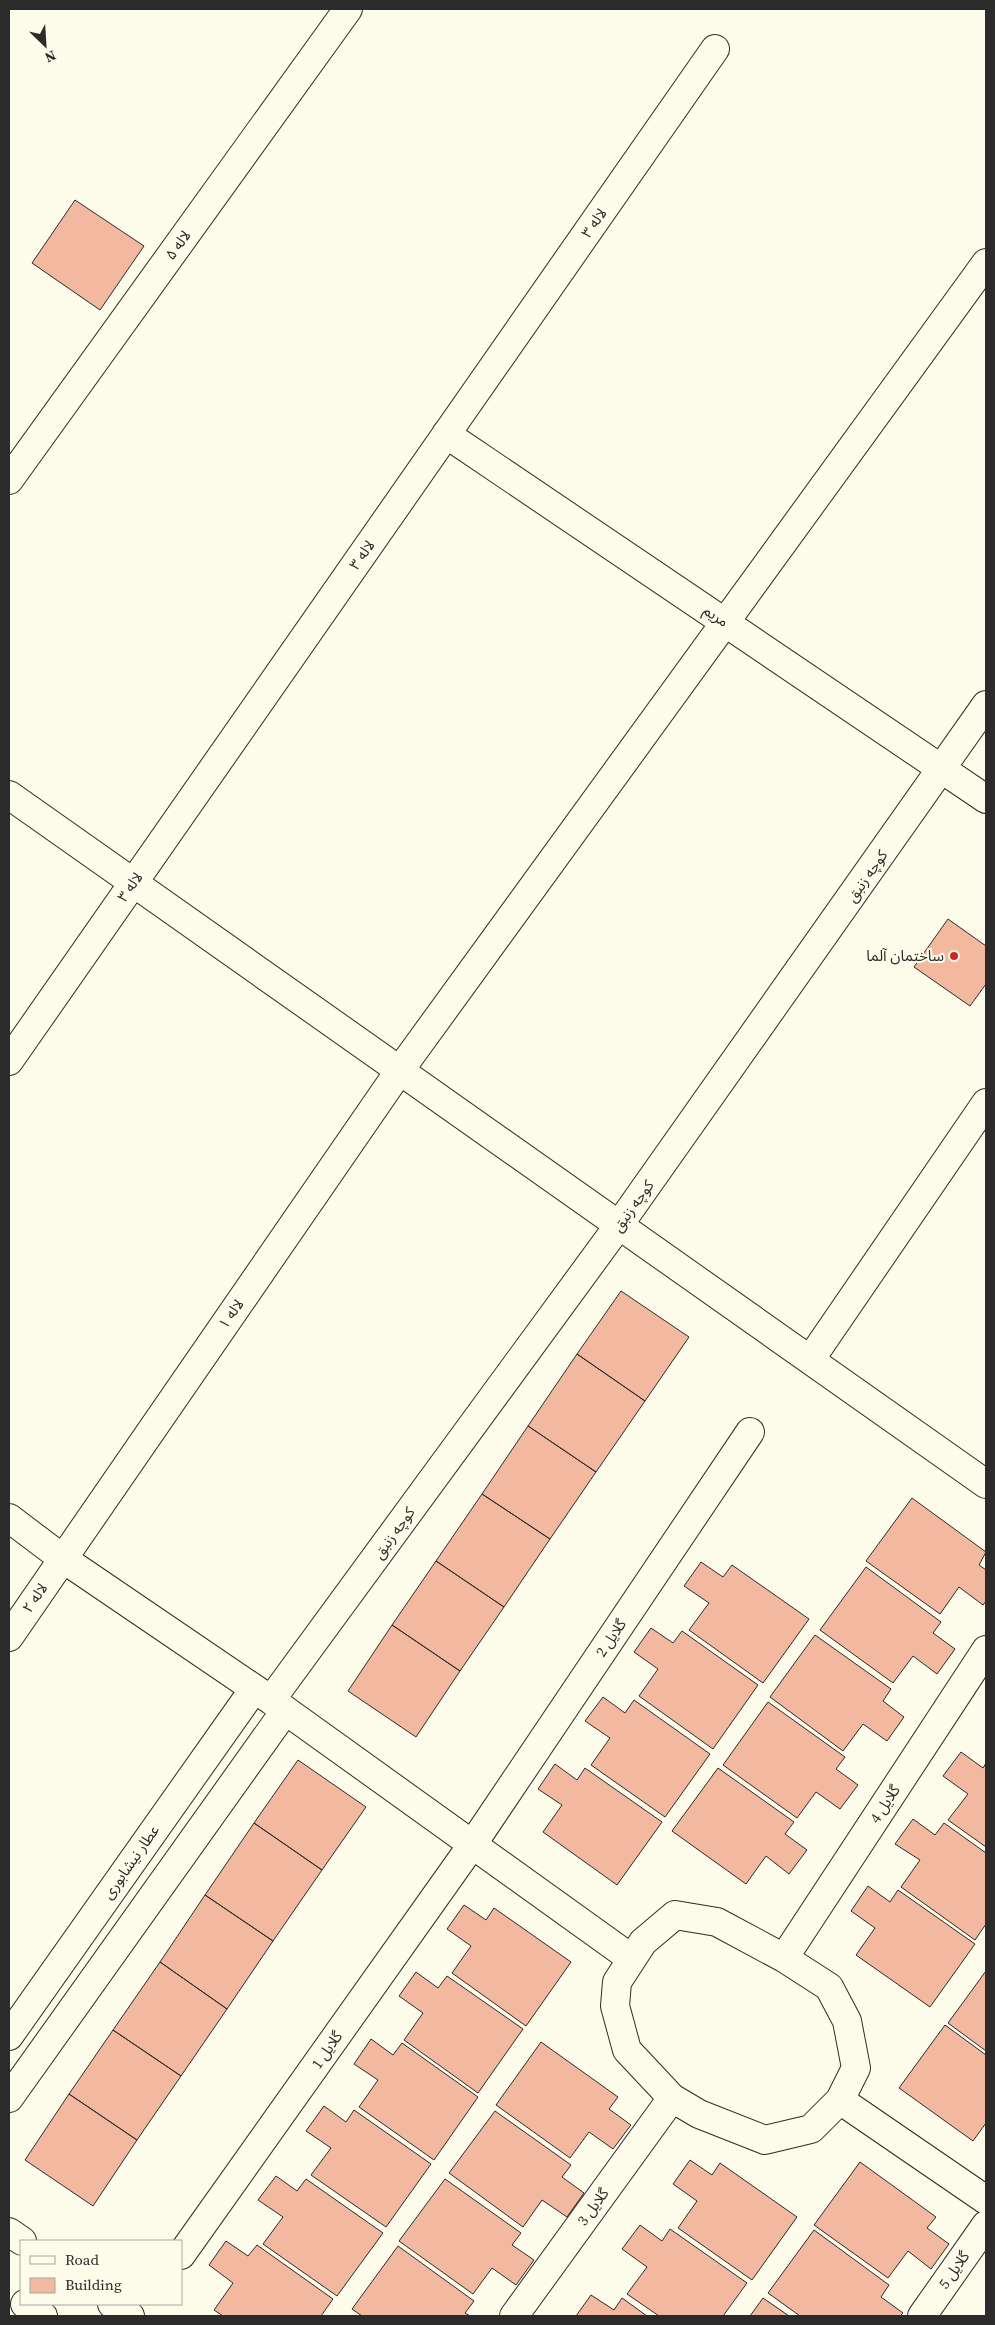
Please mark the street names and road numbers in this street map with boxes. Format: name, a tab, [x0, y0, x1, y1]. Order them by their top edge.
street label: لاله ۳	[576, 204, 611, 242]
street label: لاله ۵	[160, 226, 195, 264]
street label: لاله ۳	[344, 536, 379, 574]
street label: مریم	[699, 600, 733, 632]
street label: کوچه زنبق	[841, 845, 893, 906]
street label: لاله ۳	[112, 868, 147, 906]
street label: کوچه زنبق	[607, 1175, 659, 1236]
street label: لاله ۱	[213, 1295, 248, 1333]
street label: کوچه زنبق	[368, 1502, 420, 1563]
street label: لاله ۲	[17, 1579, 52, 1617]
street label: گلایل 2	[590, 1614, 631, 1661]
street label: گلایل 4	[864, 1780, 905, 1827]
street label: عطار نیشابوری	[97, 1820, 164, 1903]
street label: گلایل 1	[306, 2026, 348, 2073]
street label: گلایل 3	[572, 2183, 614, 2230]
street label: گلایل 5	[933, 2246, 975, 2293]

